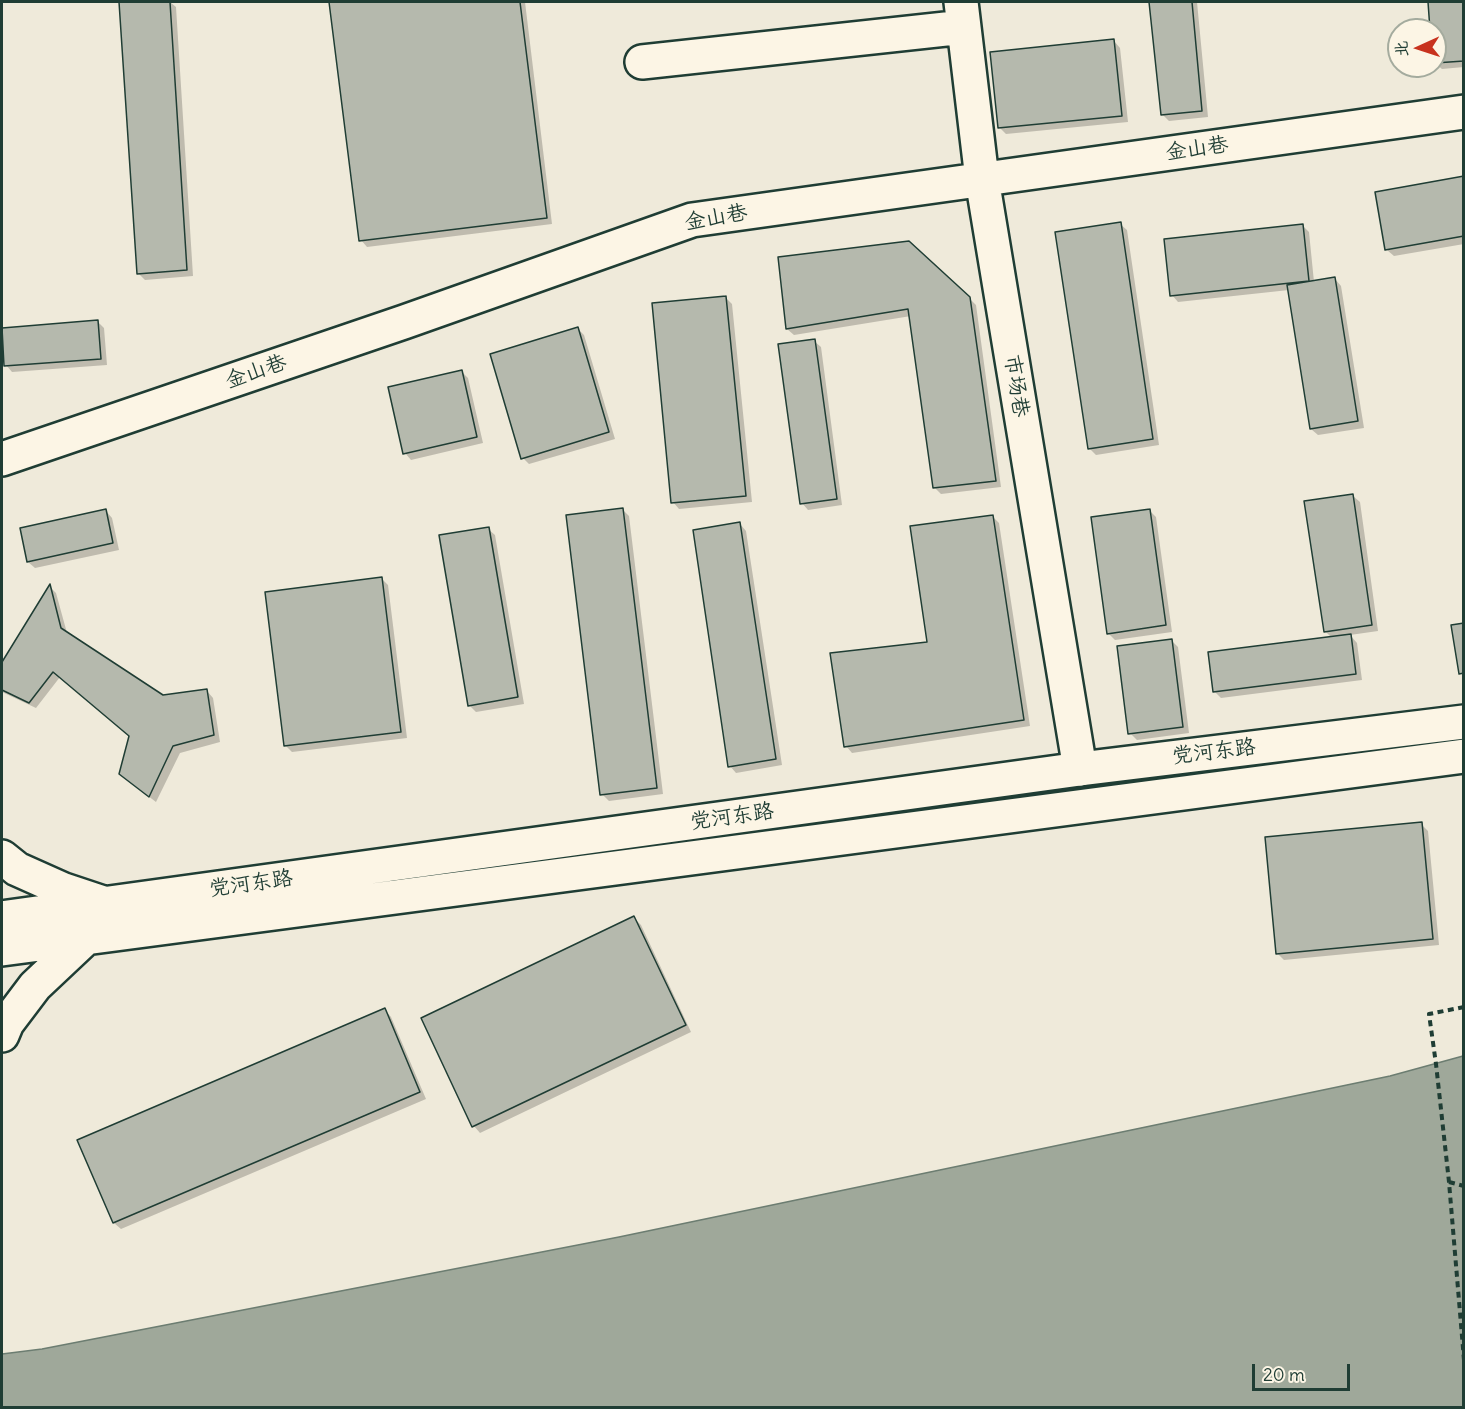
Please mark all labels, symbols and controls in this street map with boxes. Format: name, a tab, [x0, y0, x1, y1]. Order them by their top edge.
north arrow	[1387, 18, 1447, 78]
text: 北	[1391, 40, 1411, 57]
street label: 金山巷	[1164, 132, 1230, 166]
street label: 金山巷	[683, 200, 749, 236]
street label: 金山巷	[222, 350, 290, 394]
street label: 市场巷	[999, 353, 1033, 419]
street label: 党河东路	[1171, 734, 1257, 770]
street label: 党河东路	[689, 799, 775, 835]
street label: 党河东路	[208, 866, 294, 902]
scale bar	[1255, 1352, 1352, 1390]
text: 20 m	[1263, 1363, 1305, 1386]

